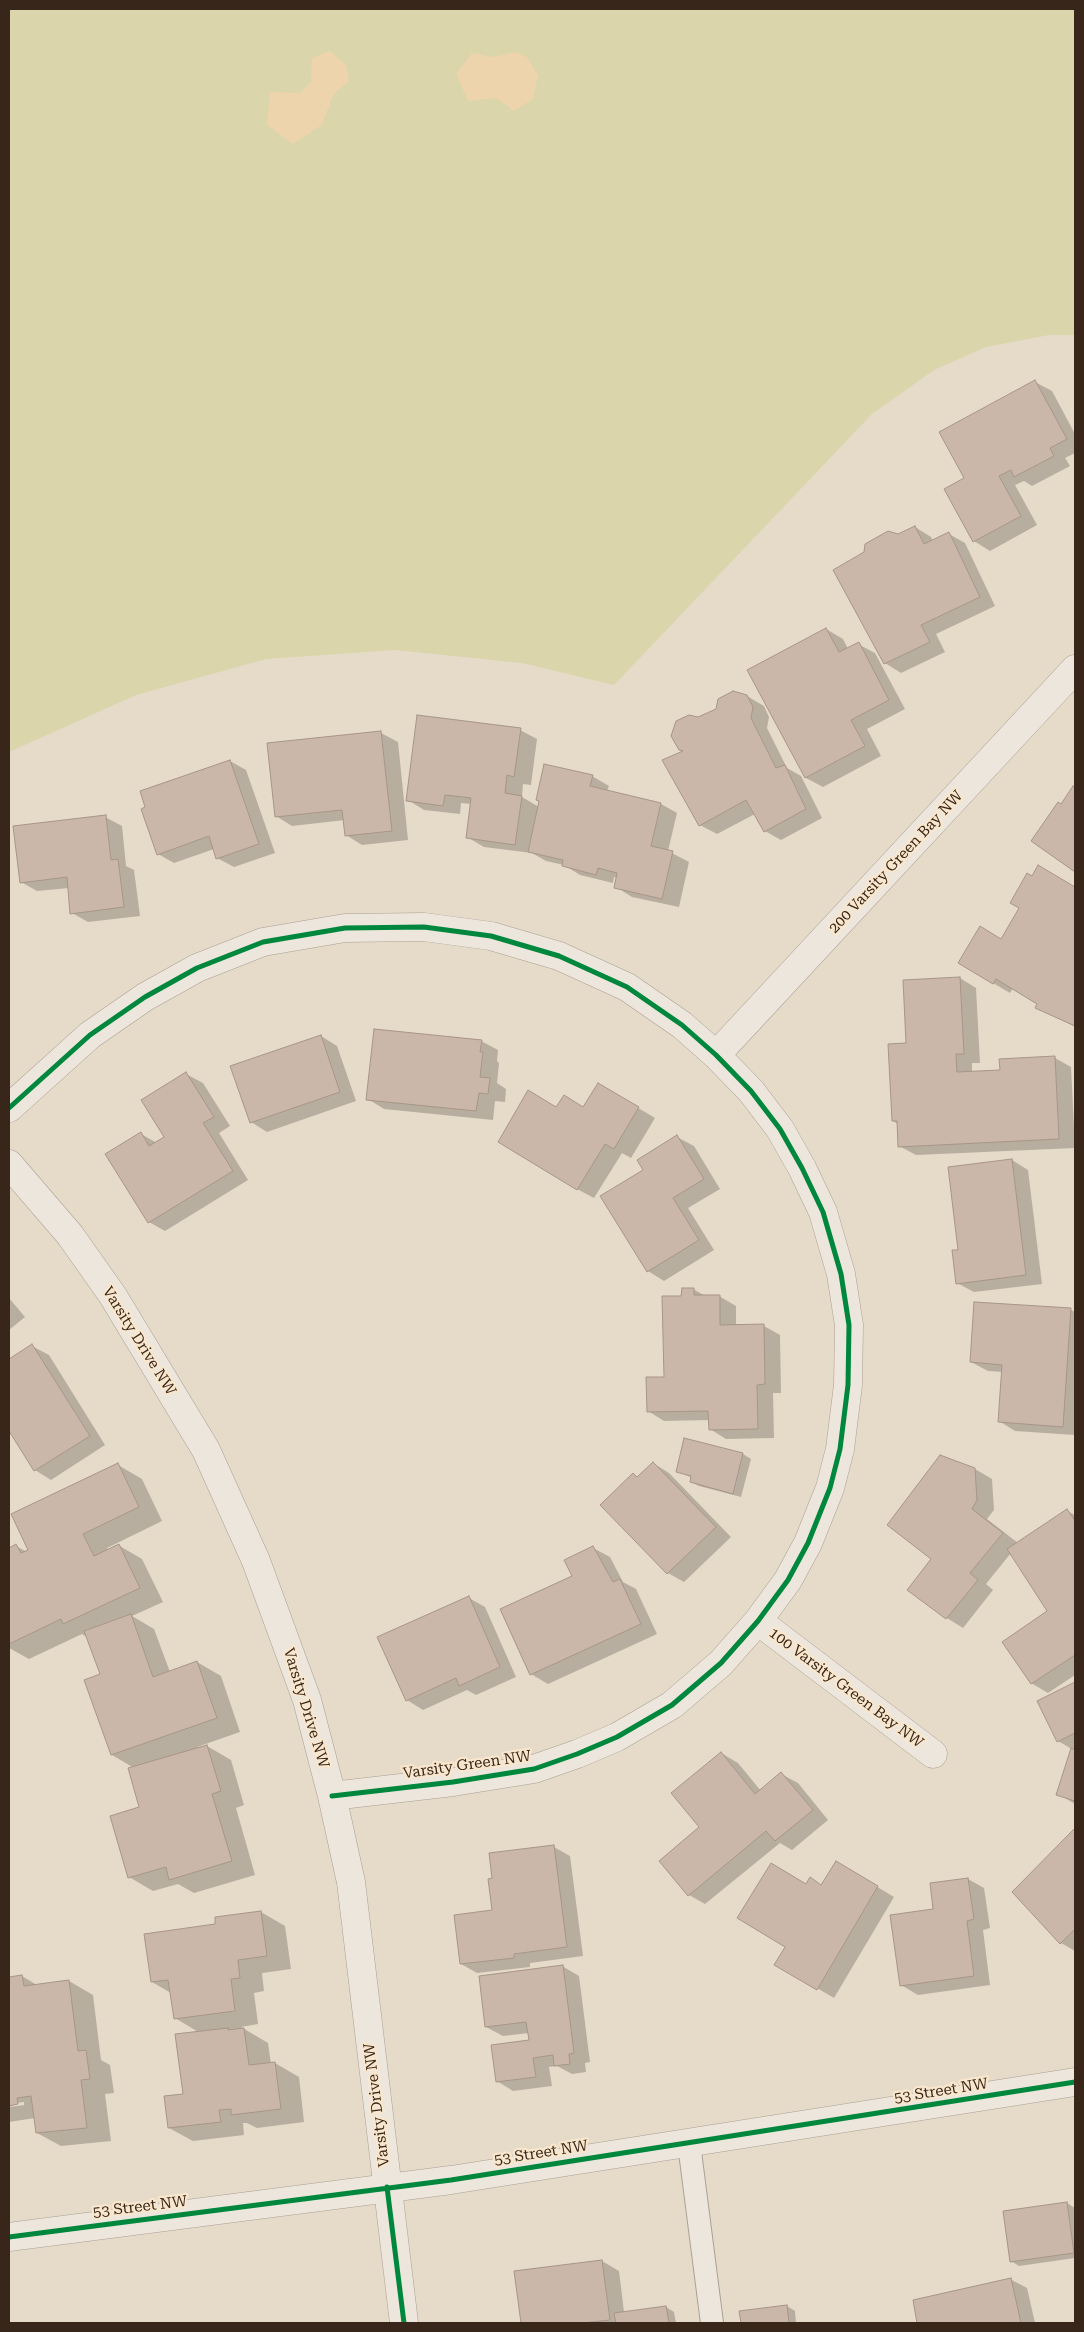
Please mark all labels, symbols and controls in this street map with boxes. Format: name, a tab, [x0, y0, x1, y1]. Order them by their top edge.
street label: 200 Varsity Green Bay NW	[825, 787, 967, 937]
street label: Varsity Drive NW	[98, 1284, 180, 1398]
street label: 100 Varsity Green Bay NW	[765, 1624, 927, 1752]
street label: Varsity Drive NW	[279, 1646, 333, 1770]
street label: Varsity Green NW	[402, 1747, 532, 1783]
street label: Varsity Drive NW	[360, 2042, 394, 2168]
street label: 53 Street NW	[893, 2075, 989, 2107]
street label: 53 Street NW	[493, 2137, 589, 2169]
street label: 53 Street NW	[92, 2192, 188, 2222]

